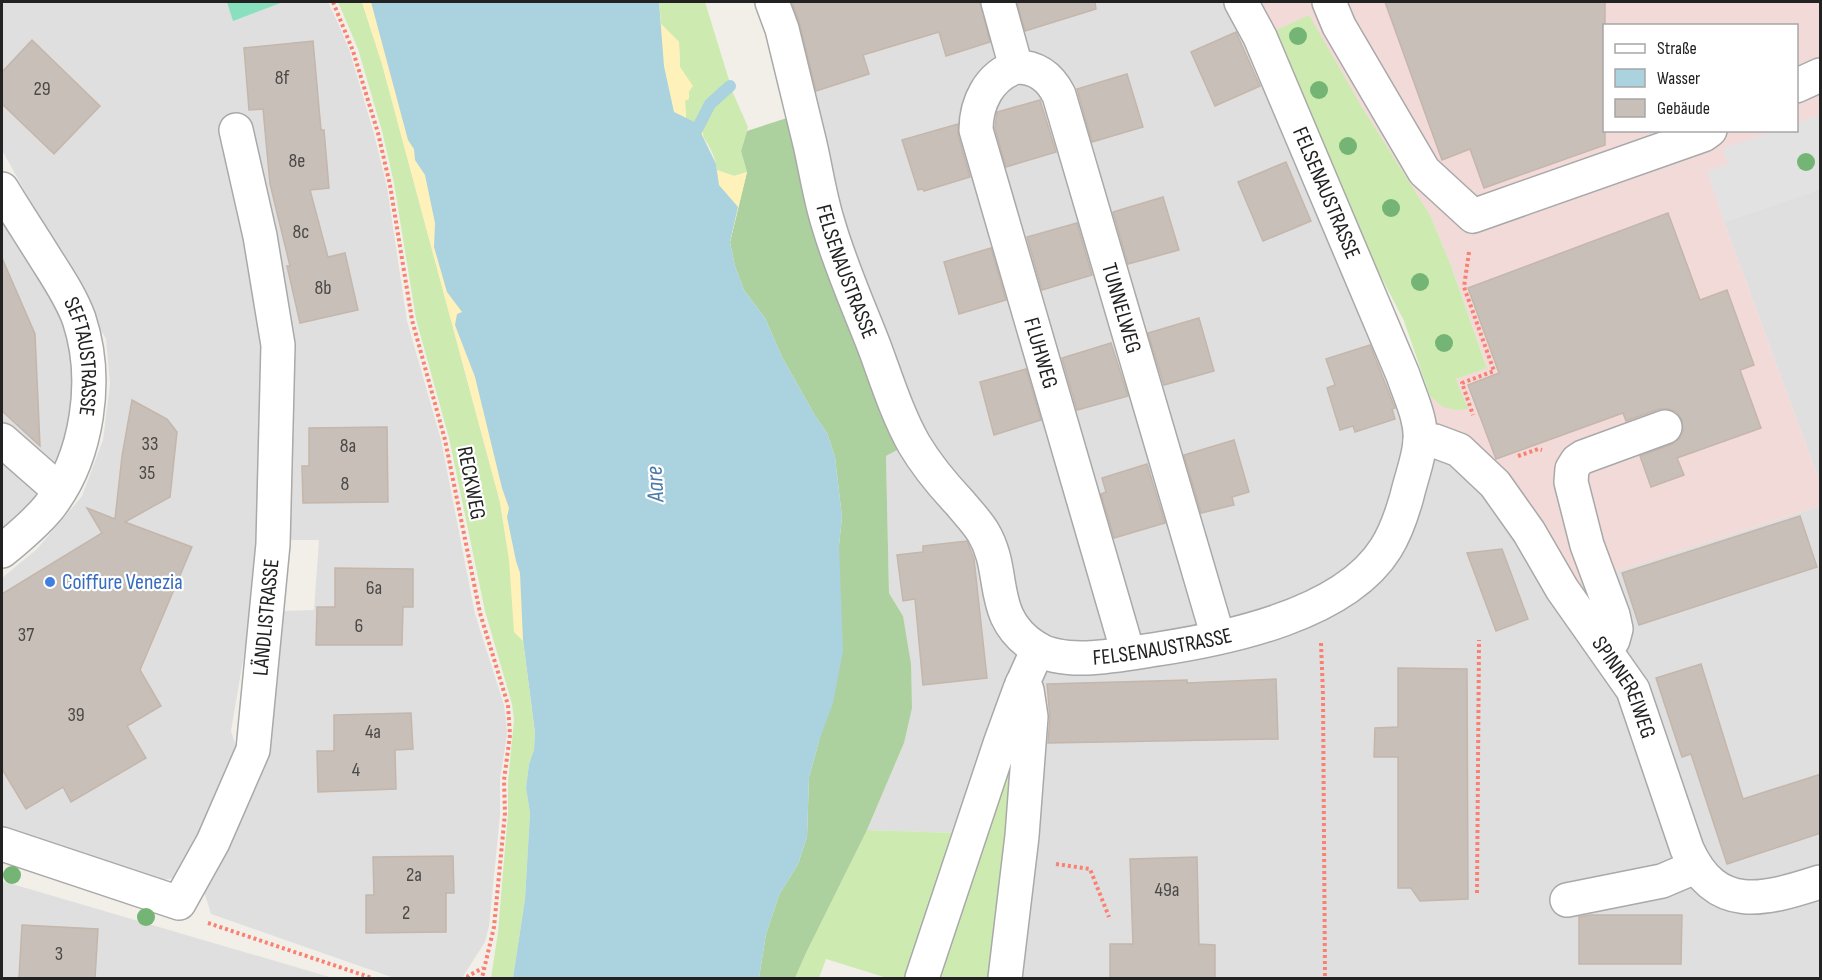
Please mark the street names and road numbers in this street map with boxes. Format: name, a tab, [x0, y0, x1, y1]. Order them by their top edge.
street label: FELSENAUSTRASSE	[1286, 123, 1366, 263]
street label: FELSENAUSTRASSE	[810, 202, 883, 342]
street label: TUNNELWEG	[1095, 260, 1148, 356]
street label: SEFTAUSTRASSE	[58, 292, 102, 418]
street label: FLUHWEG	[1018, 314, 1064, 392]
street label: RECKWEG	[451, 444, 491, 522]
street label: LÄNDLISTRASSE	[247, 557, 285, 677]
street label: FELSENAUSTRASSE	[1092, 622, 1235, 671]
street label: SPINNEREIWEG	[1586, 631, 1662, 742]

